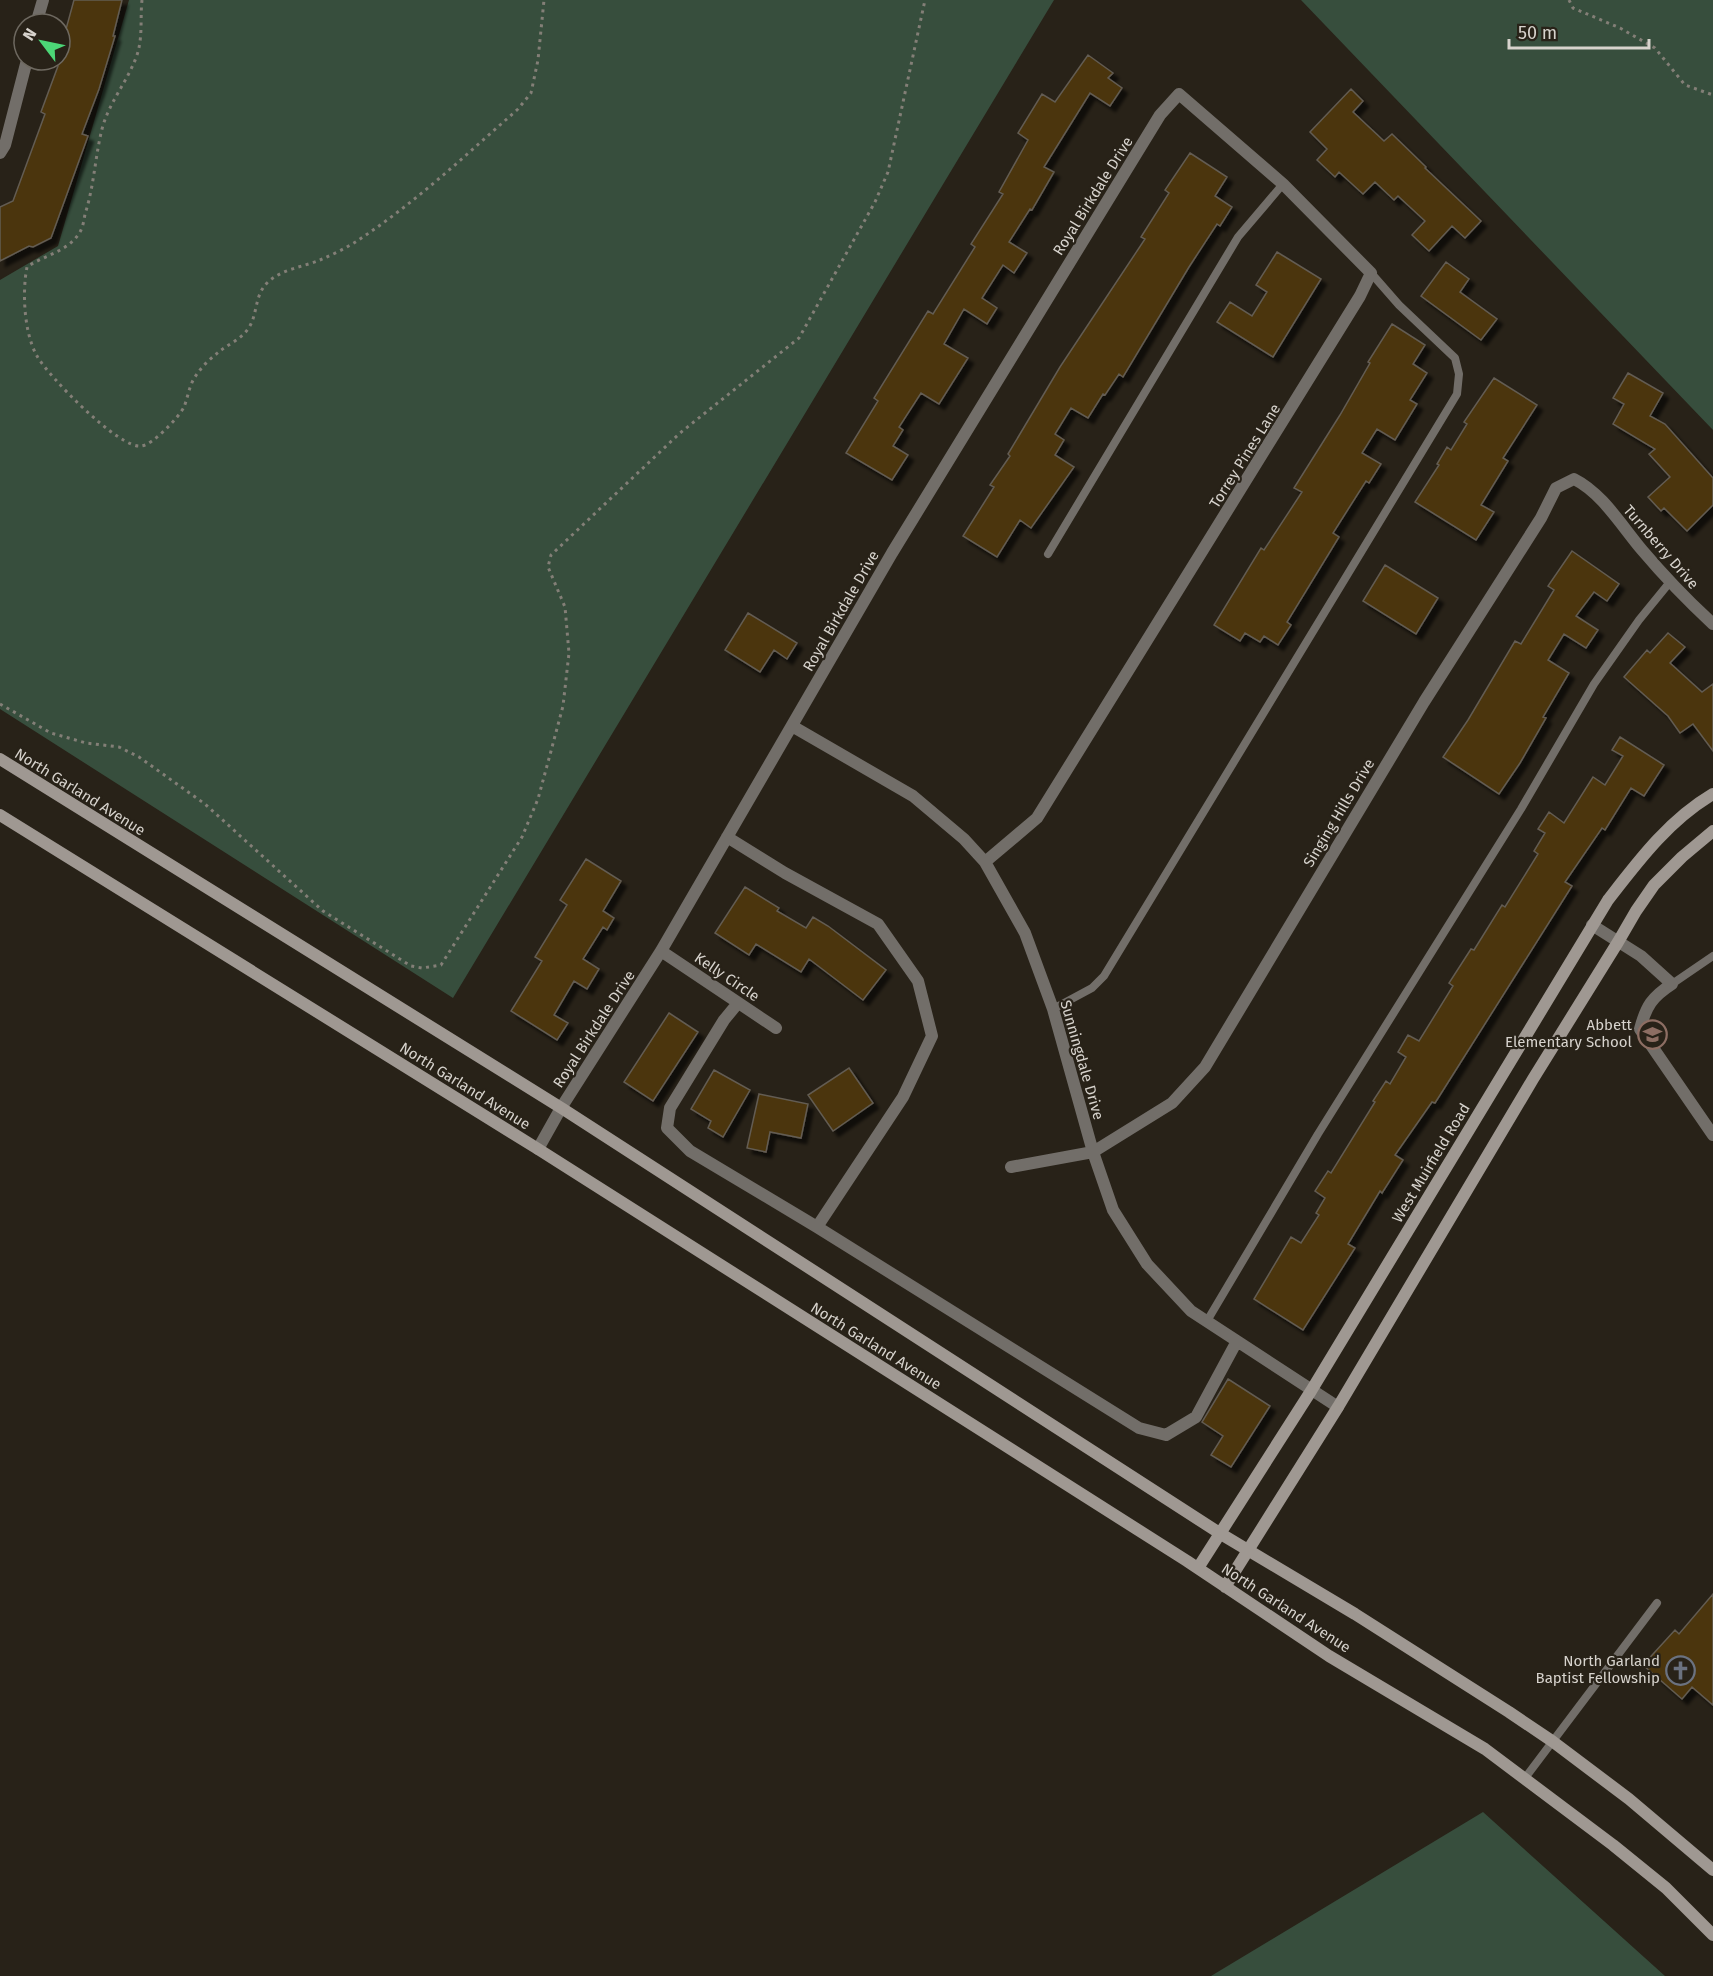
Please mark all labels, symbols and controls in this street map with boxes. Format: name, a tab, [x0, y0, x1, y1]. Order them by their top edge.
north arrow	[12, 12, 72, 72]
scale bar	[1509, 12, 1648, 50]
text: 50 m	[1518, 22, 1557, 44]
text: N	[19, 25, 41, 44]
street label: Royal Birkdale Drive	[1049, 133, 1137, 259]
street label: Torrey Pines Lane	[1206, 401, 1284, 511]
street label: Turnberry Drive	[1620, 501, 1702, 593]
street label: Royal Birkdale Drive	[799, 547, 883, 675]
street label: North Garland Avenue	[11, 745, 149, 839]
street label: Singing Hills Drive	[1300, 756, 1378, 870]
street label: Kelly Circle	[691, 949, 763, 1005]
street label: Royal Birkdale Drive	[549, 967, 639, 1091]
street label: Sunningdale Drive	[1056, 998, 1108, 1122]
place label: Abbett Elementary School	[1505, 1016, 1633, 1051]
school or university icon: Abbett Elementary School	[1637, 1018, 1669, 1050]
street label: North Garland Avenue	[396, 1039, 534, 1133]
street label: West Muirfield Road	[1388, 1100, 1474, 1226]
street label: North Garland Avenue	[807, 1299, 945, 1393]
street label: North Garland Avenue	[1218, 1559, 1354, 1657]
place label: North Garland Baptist Fellowship	[1536, 1652, 1660, 1687]
church icon: North Garland Baptist Fellowship	[1665, 1654, 1697, 1686]

